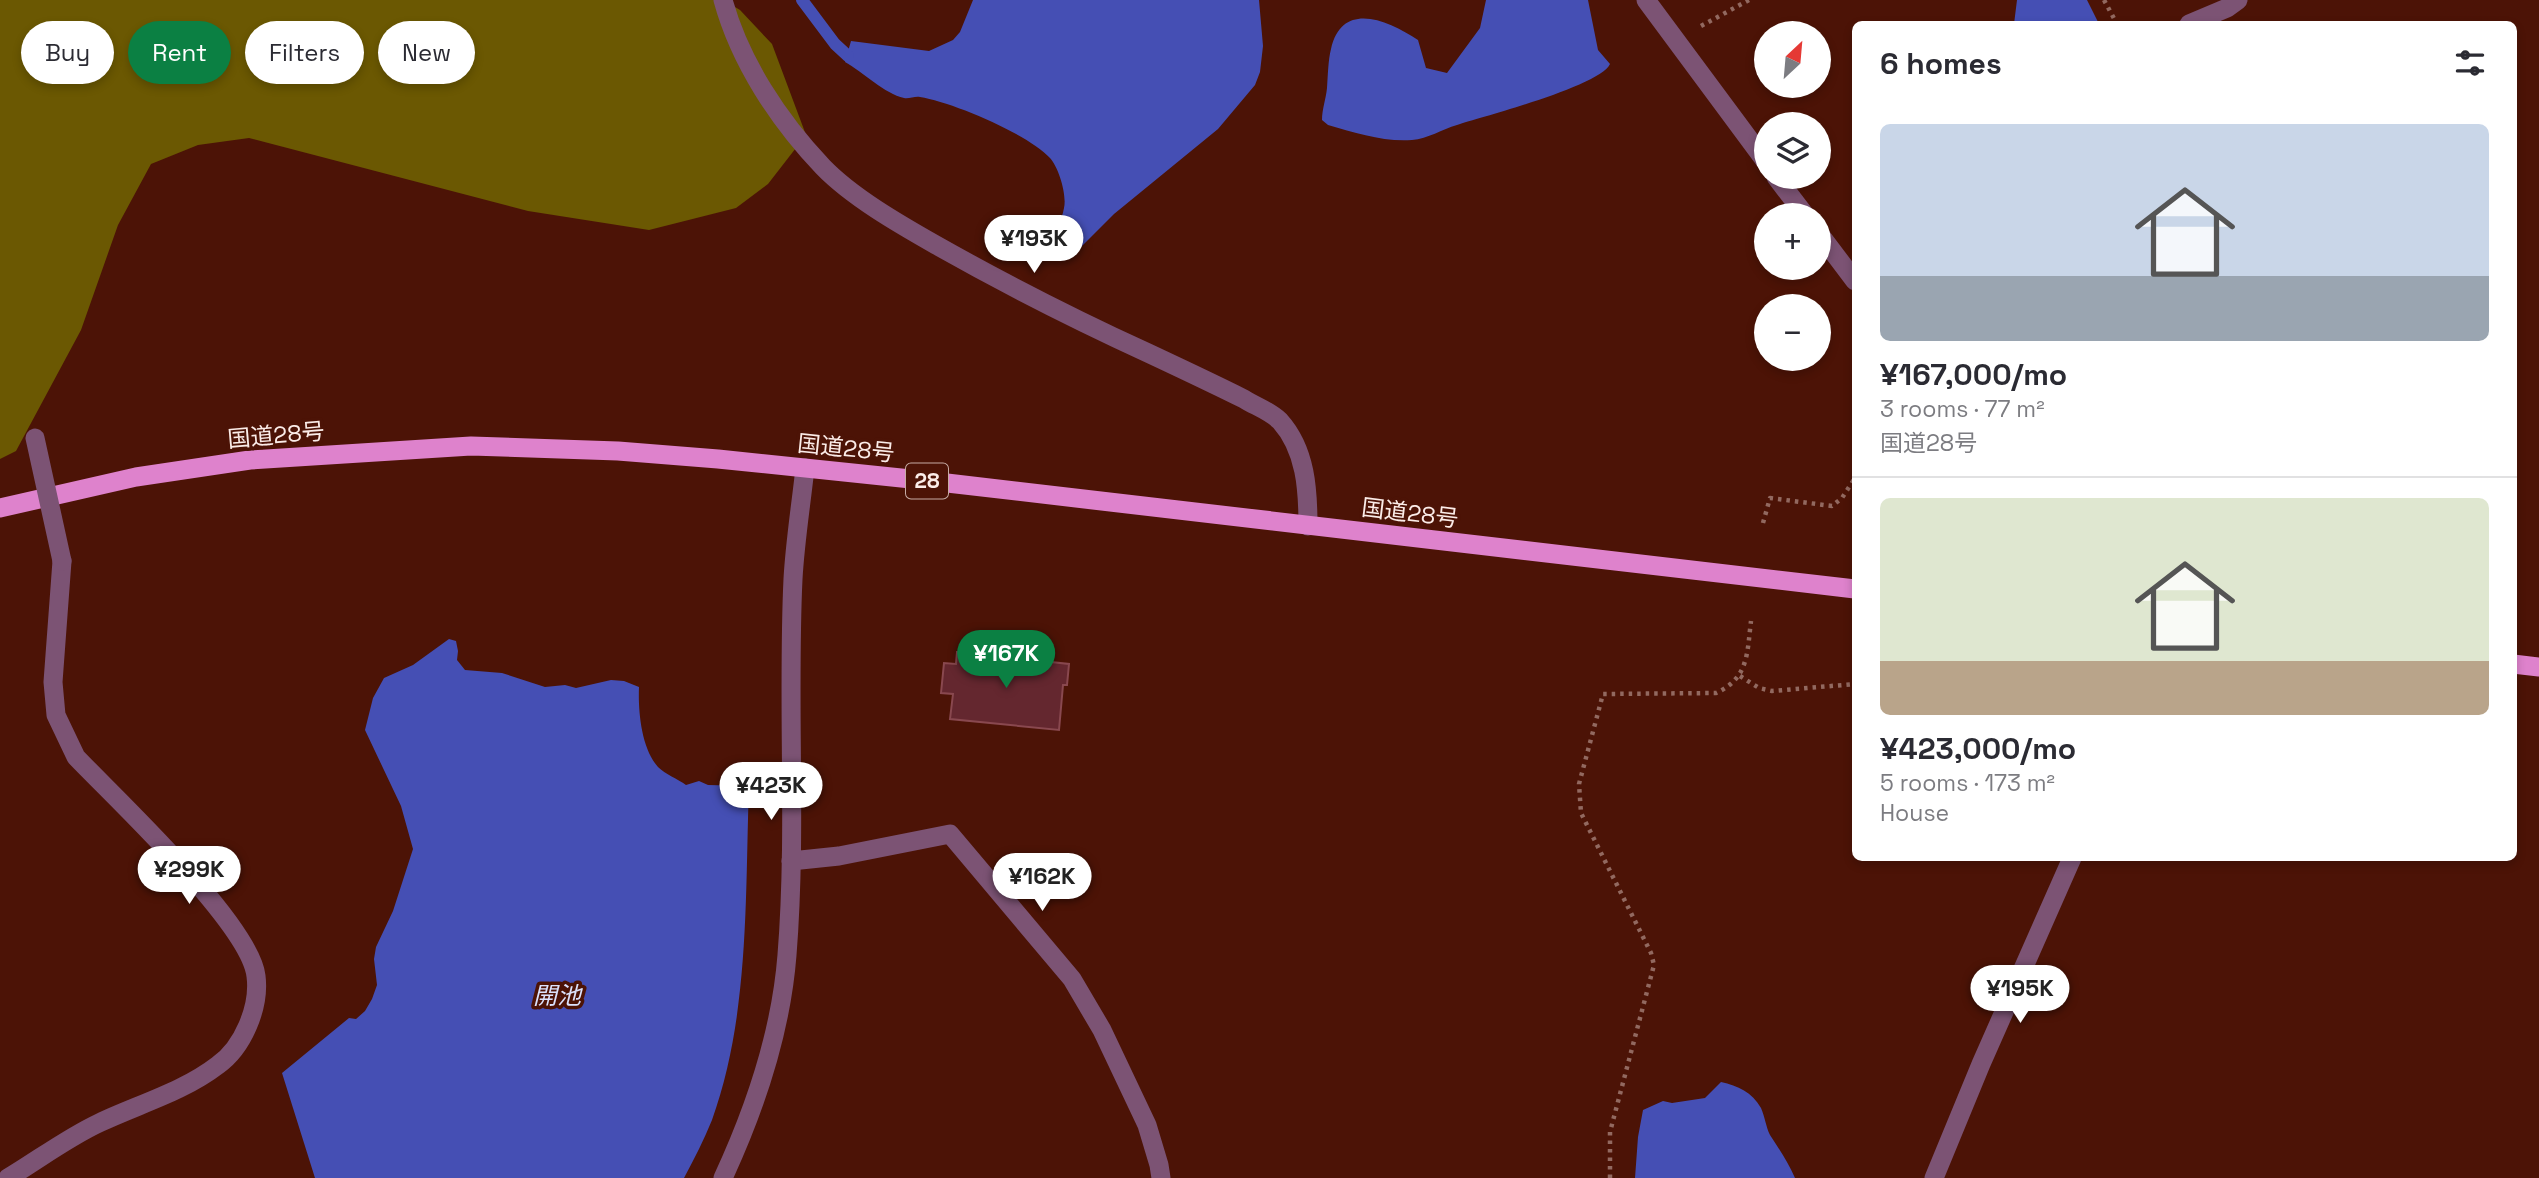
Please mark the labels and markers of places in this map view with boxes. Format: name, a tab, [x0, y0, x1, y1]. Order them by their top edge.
pin: ¥193K	[985, 216, 1083, 275]
pin: ¥167K	[957, 630, 1055, 690]
pin: ¥423K	[722, 762, 820, 822]
pin: ¥299K	[140, 846, 238, 906]
pin: ¥162K	[993, 853, 1091, 913]
pin: ¥195K	[1971, 965, 2069, 1025]

